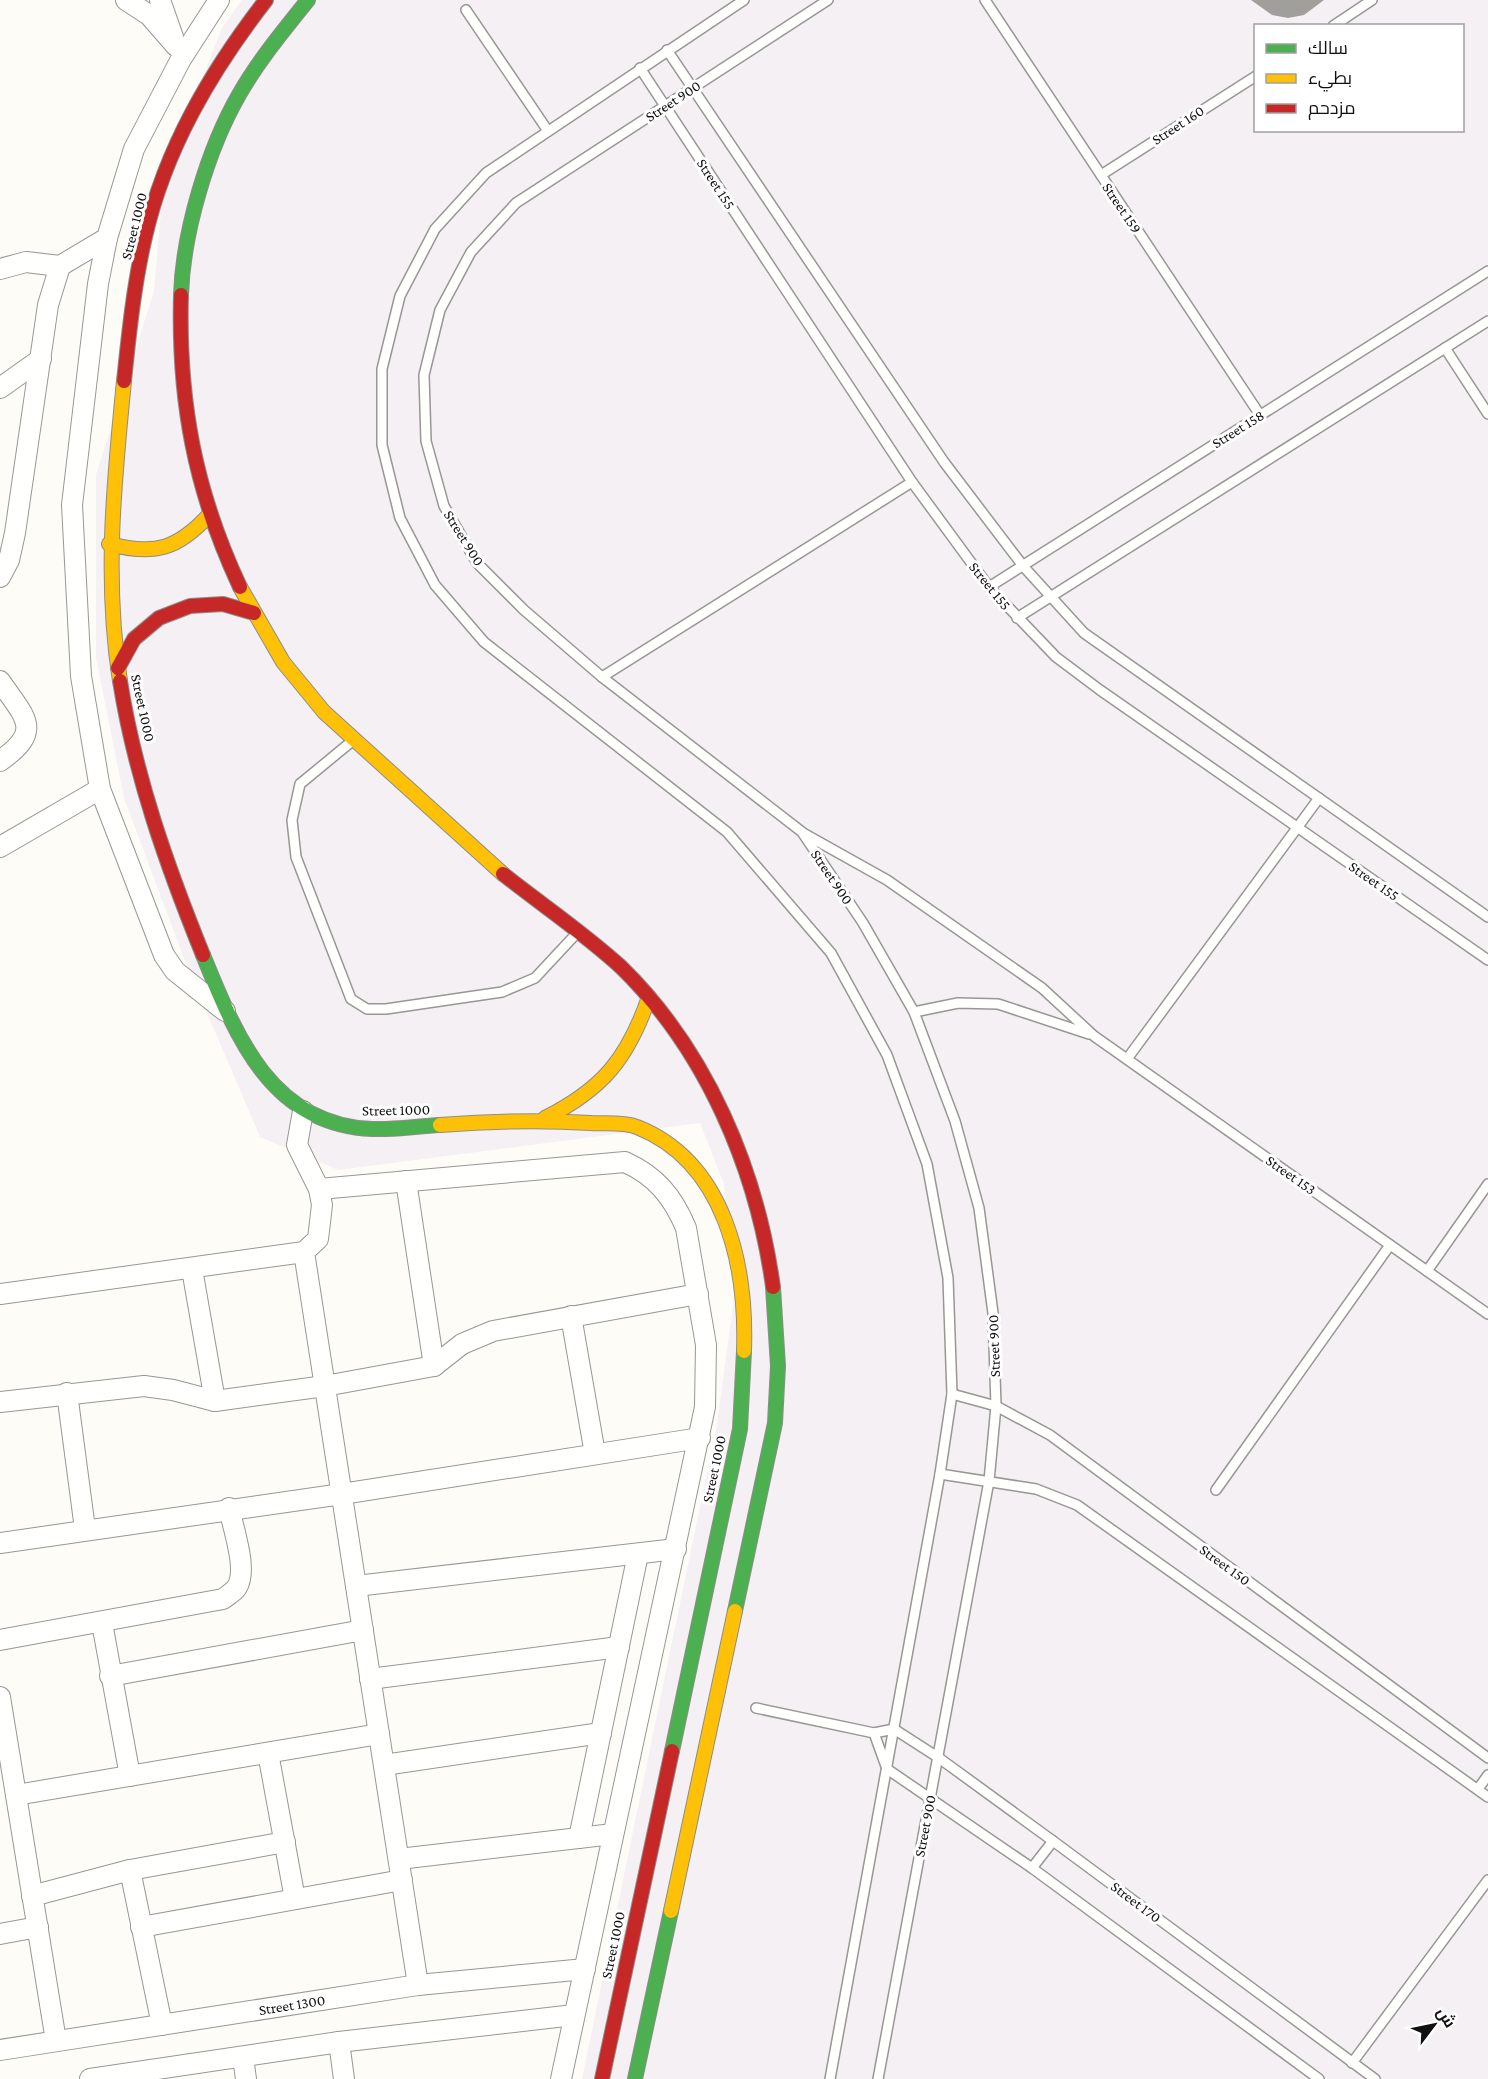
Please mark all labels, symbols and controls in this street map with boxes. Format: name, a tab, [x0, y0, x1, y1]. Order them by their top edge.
legend	[1254, 24, 1464, 132]
text: سالك	[1308, 38, 1348, 58]
text: بطيء	[1308, 68, 1352, 92]
street label: Street 900	[642, 77, 704, 125]
text: مزدحم	[1308, 98, 1356, 120]
street label: Street 160	[1149, 102, 1207, 148]
street label: Street 155	[694, 156, 738, 212]
street label: Street 159	[1099, 180, 1145, 236]
street label: Street 1000	[118, 191, 150, 261]
street label: Street 158	[1209, 407, 1267, 451]
street label: Street 900	[441, 507, 487, 569]
street label: Street 155	[966, 559, 1014, 613]
street label: Street 1000	[128, 673, 158, 743]
street label: Street 900	[808, 847, 856, 907]
street label: Street 155	[1346, 858, 1402, 904]
street label: Street 1000	[362, 1101, 430, 1119]
street label: Street 153	[1263, 1152, 1319, 1198]
street label: Street 900	[985, 1314, 1003, 1378]
street label: Street 1000	[699, 1434, 729, 1504]
street label: Street 150	[1197, 1541, 1253, 1589]
street label: Street 900	[911, 1794, 939, 1858]
street label: Street 170	[1108, 1878, 1164, 1926]
street label: Street 1000	[598, 1910, 628, 1980]
street label: Street 1300	[258, 1992, 326, 2018]
north arrow	[1404, 1995, 1464, 2055]
text: ش	[1433, 2004, 1459, 2031]

